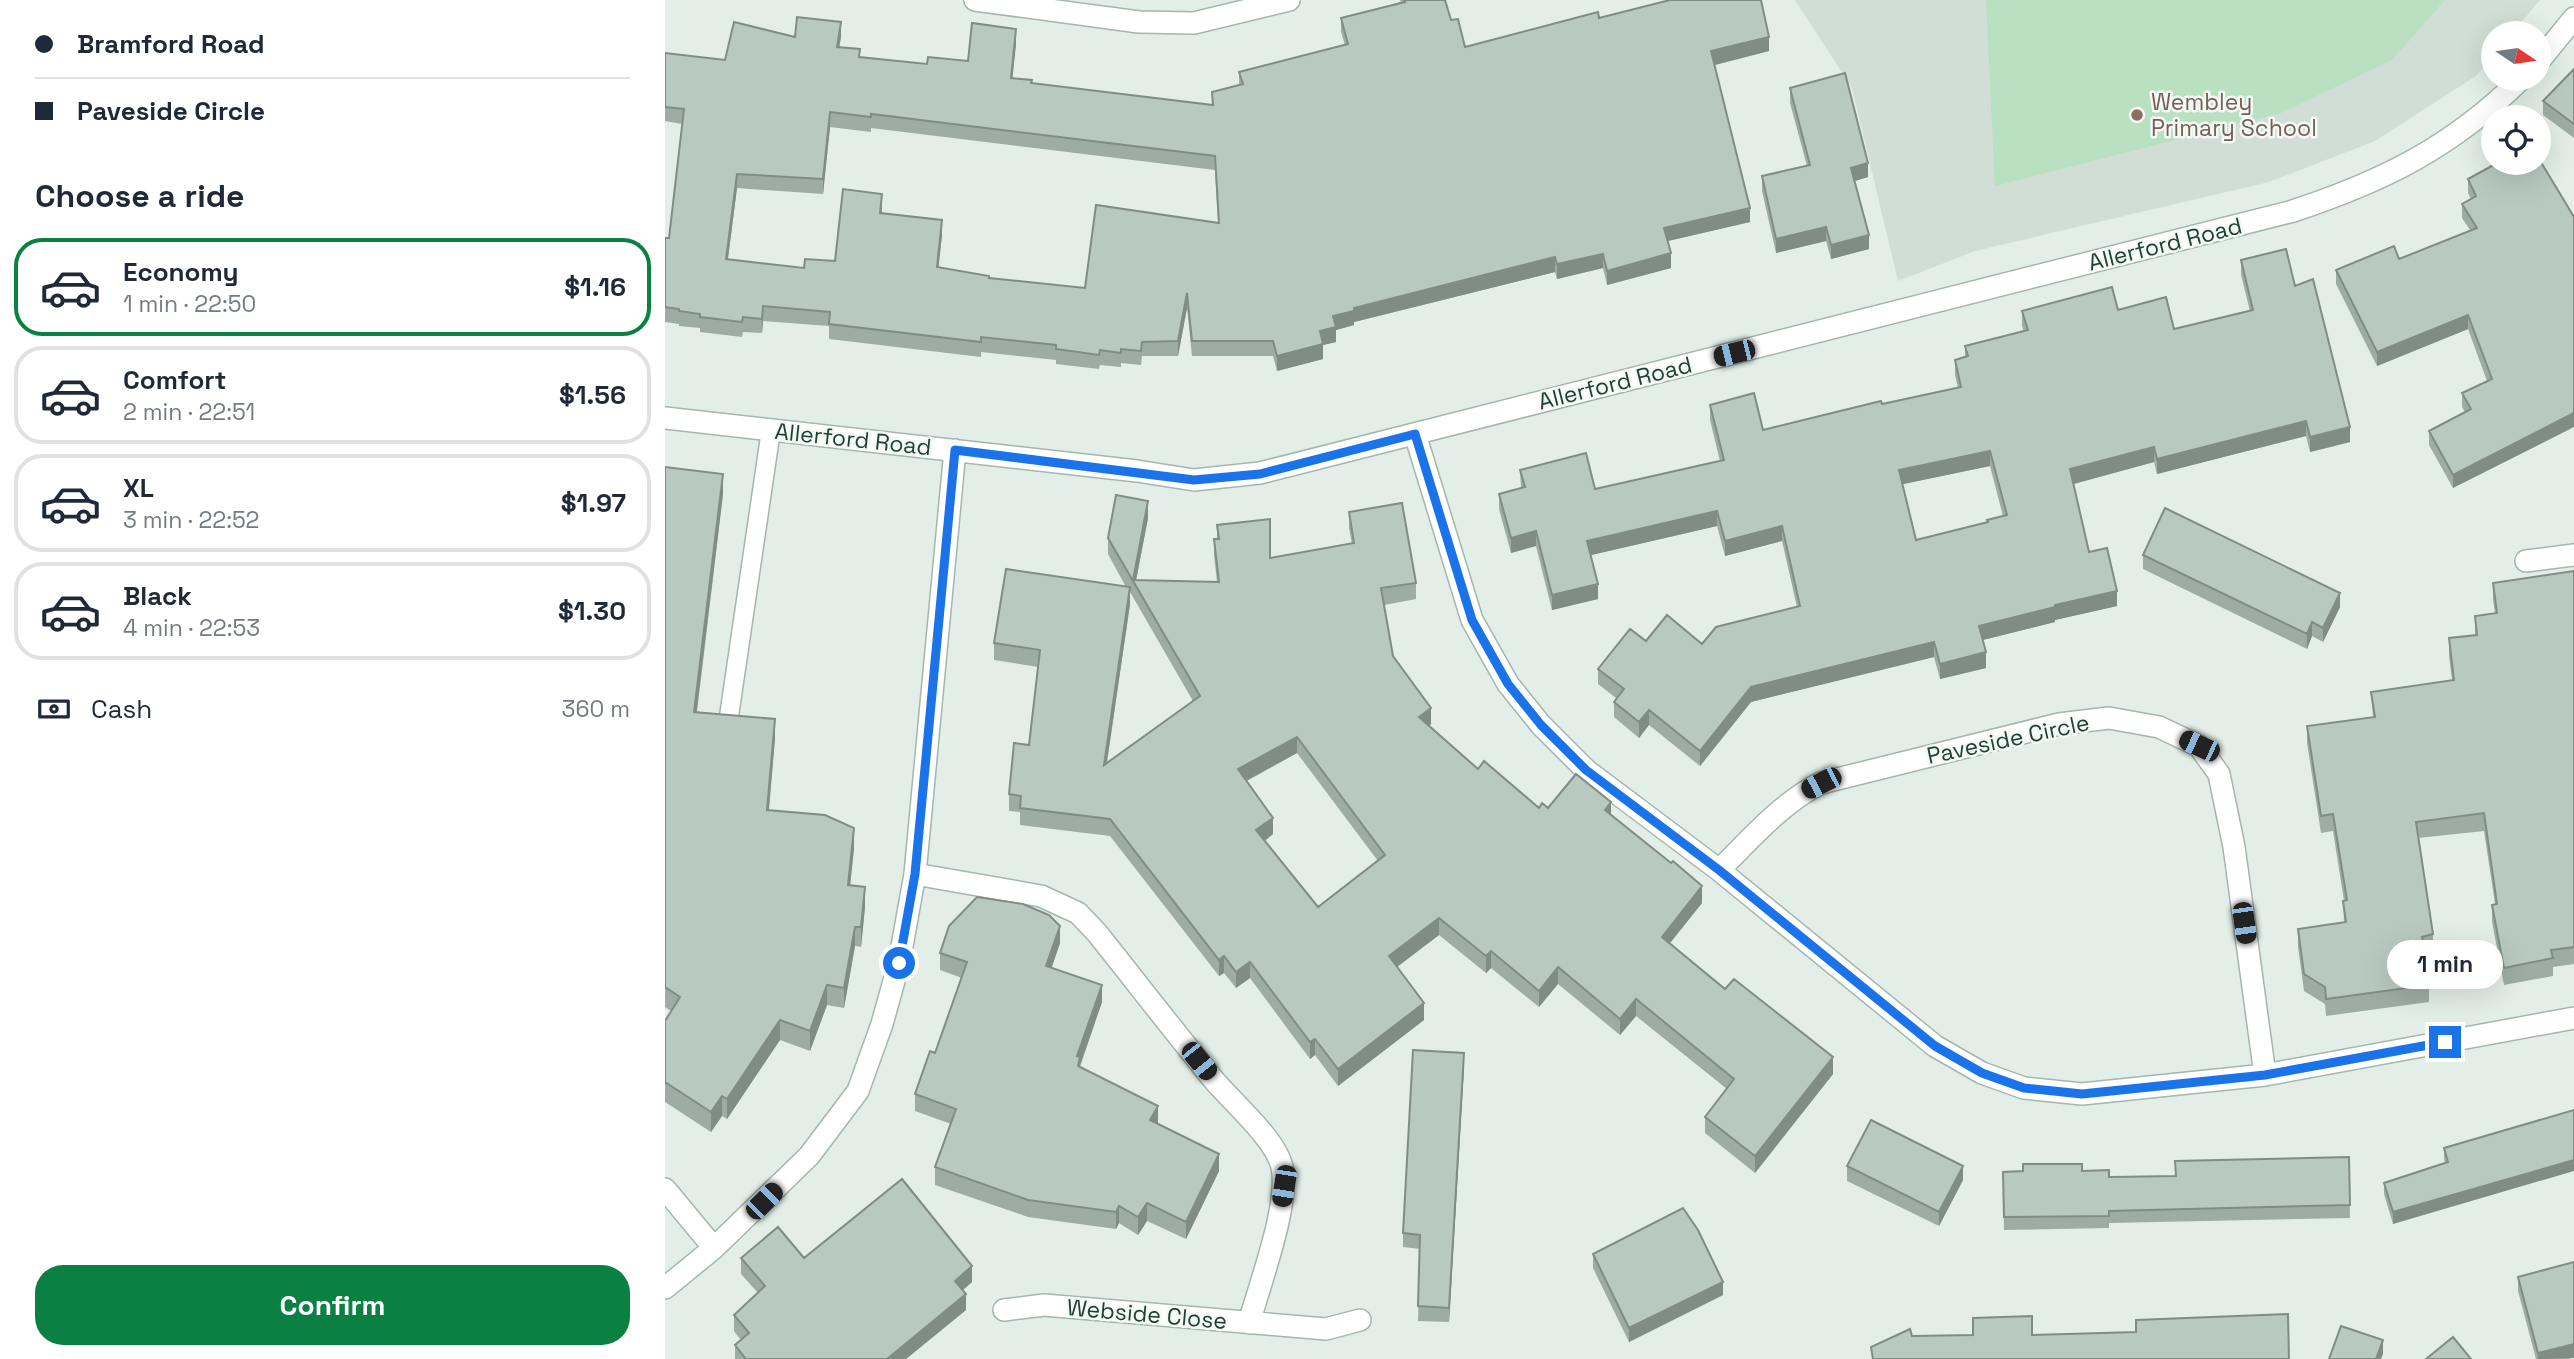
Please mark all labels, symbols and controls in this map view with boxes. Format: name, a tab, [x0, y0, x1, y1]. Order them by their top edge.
north arrow	[2481, 21, 2551, 91]
map controls	[2481, 21, 2551, 175]
text: Bramford Road	[77, 27, 265, 61]
place label: Wembley Primary School	[2151, 87, 2317, 143]
text: Paveside Circle	[77, 94, 265, 128]
button: locate	[2481, 105, 2551, 175]
marker: Wembley Primary School	[2129, 107, 2145, 123]
text: Choose a ride	[35, 176, 245, 216]
street label: Allerford Road	[2085, 210, 2245, 278]
text: Economy	[123, 255, 239, 289]
icon: car	[39, 256, 102, 319]
text: $1.16	[564, 270, 626, 304]
text: 1 min · 22:50	[123, 289, 256, 319]
car	[1712, 338, 1757, 368]
street label: Allerford Road	[1535, 349, 1695, 417]
text: Comfort	[123, 363, 226, 397]
icon: car	[39, 364, 102, 427]
text: $1.56	[559, 378, 626, 412]
text: 2 min · 22:51	[123, 397, 255, 427]
street label: Allerford Road	[773, 416, 933, 462]
text: XL	[123, 471, 154, 505]
icon: car	[39, 472, 102, 535]
text: $1.97	[561, 486, 626, 520]
text: 3 min · 22:52	[123, 505, 259, 535]
text: Black	[123, 579, 192, 613]
icon: car	[39, 580, 102, 643]
text: $1.30	[558, 594, 626, 628]
text: 4 min · 22:53	[123, 613, 260, 643]
icon: cash	[35, 690, 73, 728]
text: Cash	[91, 692, 152, 726]
text: 360 m	[562, 694, 630, 724]
street label: Paveside Circle	[1924, 707, 2092, 771]
car	[2176, 728, 2223, 764]
car	[1798, 764, 1845, 802]
car	[2231, 901, 2258, 945]
callout: 1 min	[2387, 940, 2503, 990]
route start	[883, 947, 915, 979]
text: 1 min	[2417, 949, 2473, 979]
route end	[2429, 1026, 2461, 1058]
car	[1178, 1038, 1221, 1084]
car	[1271, 1164, 1298, 1208]
car	[742, 1179, 787, 1223]
button: Confirm	[35, 1265, 630, 1345]
street label: Webside Close	[1066, 1292, 1228, 1336]

